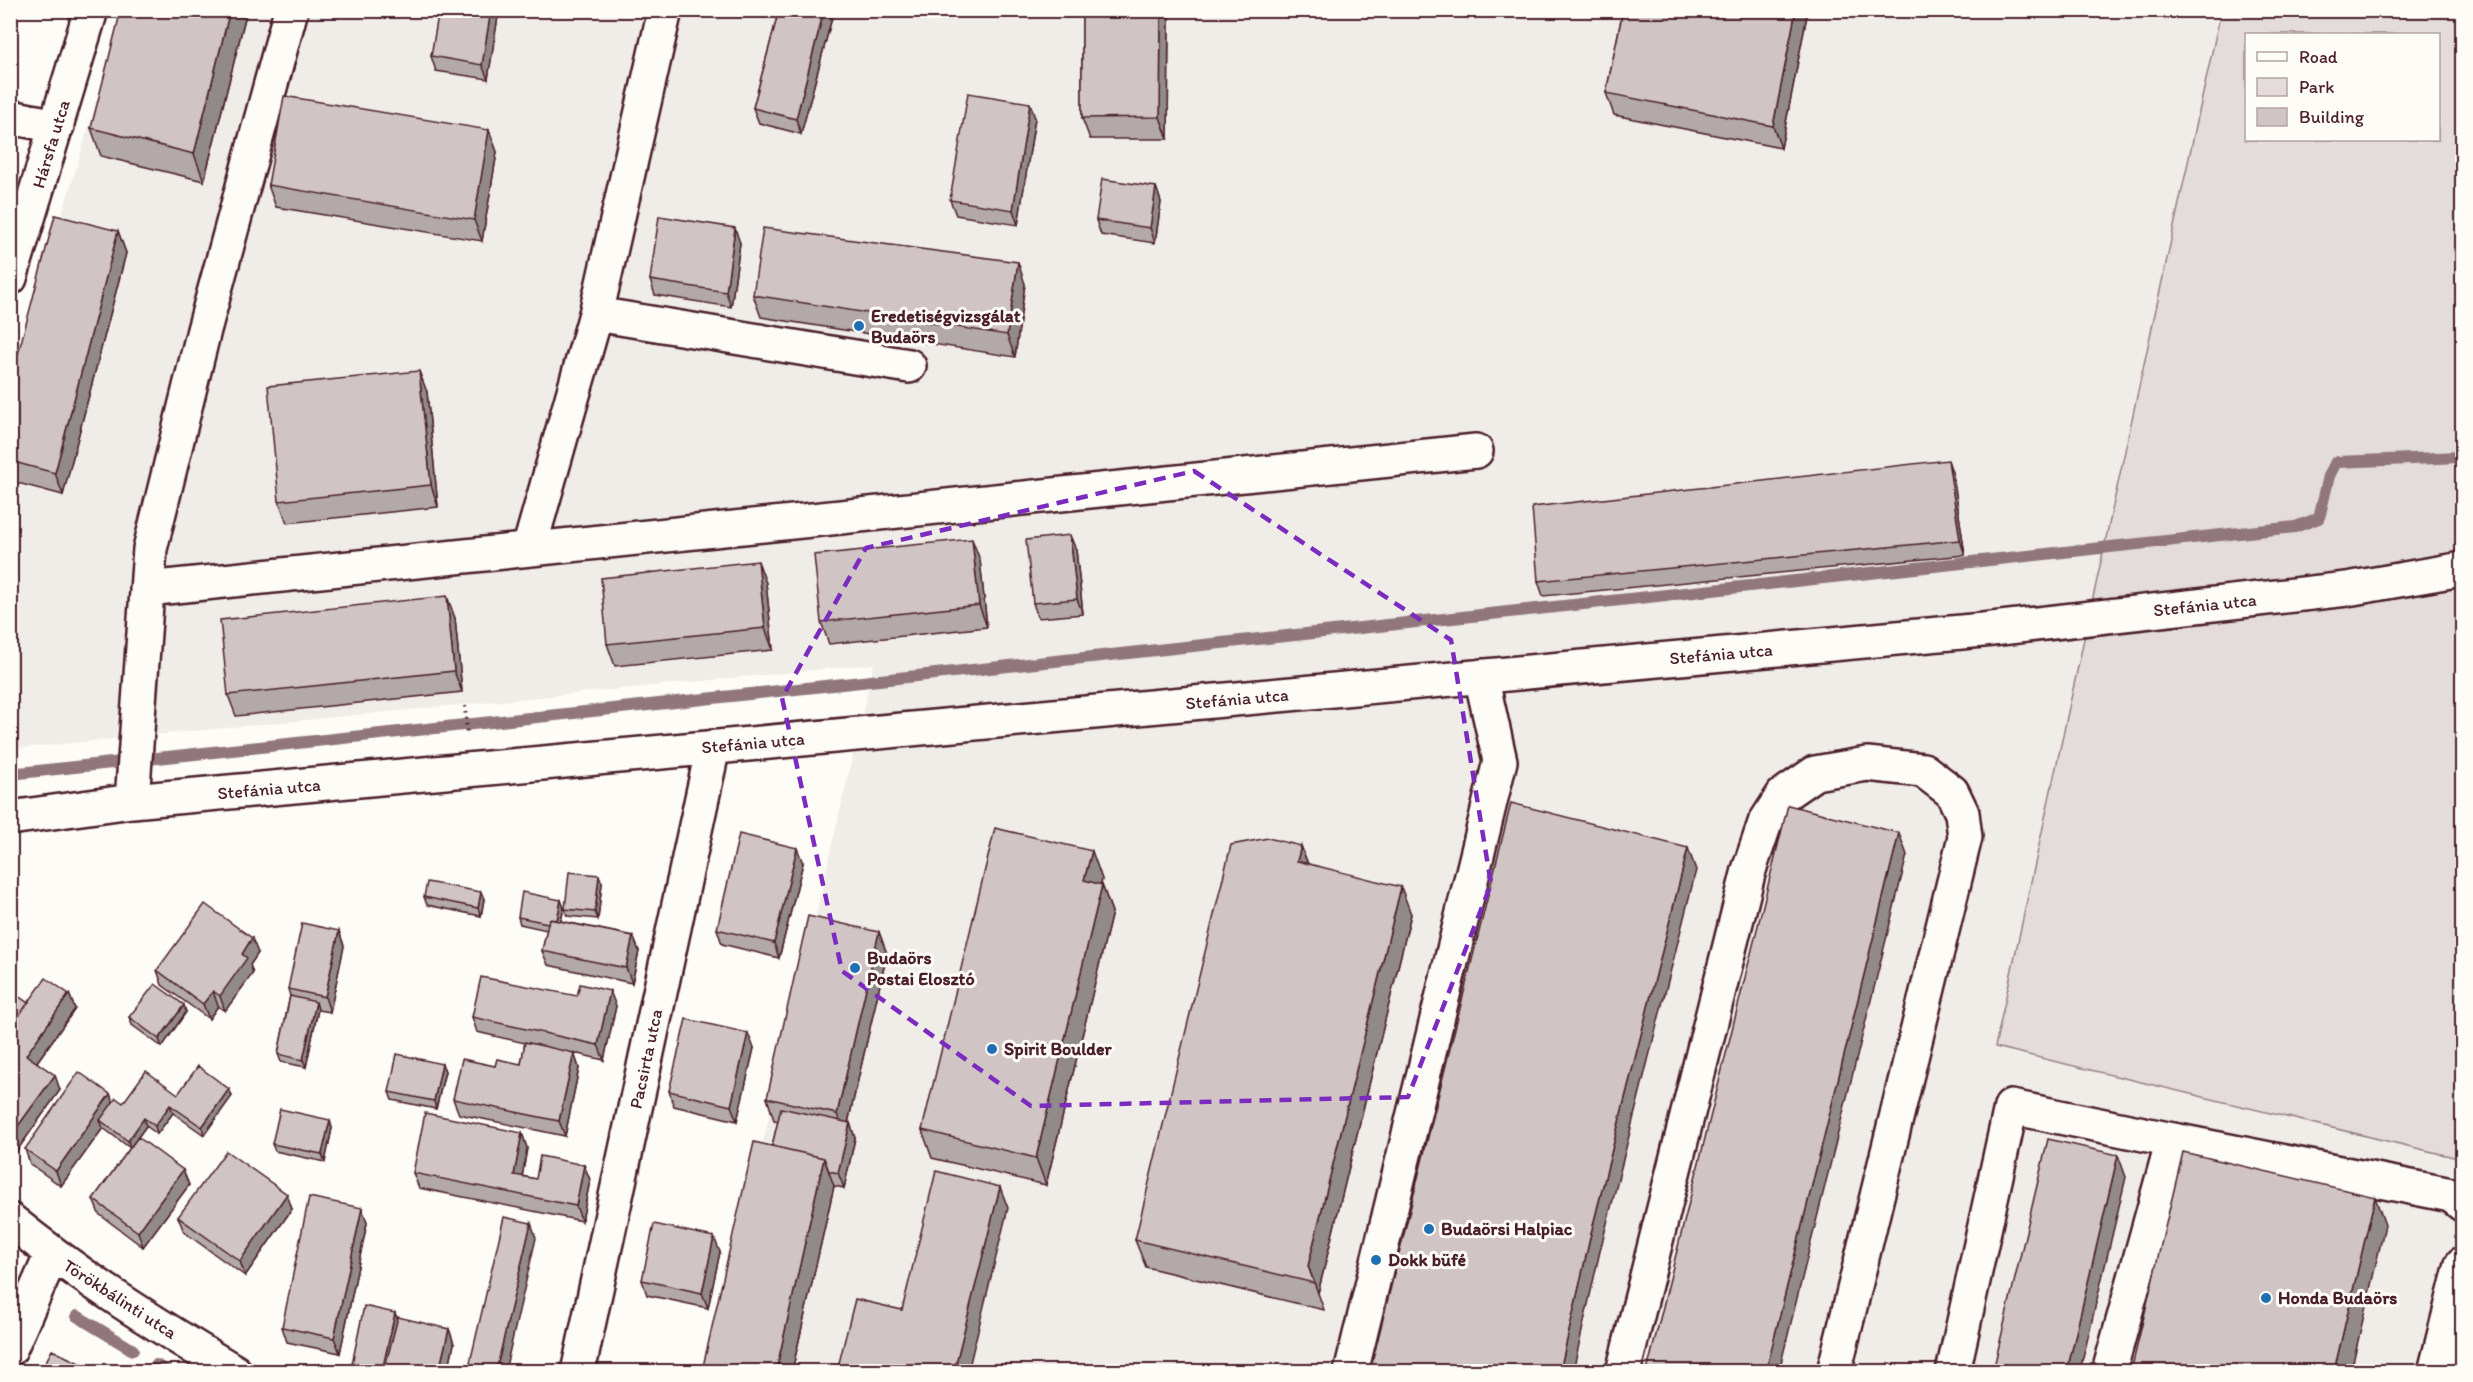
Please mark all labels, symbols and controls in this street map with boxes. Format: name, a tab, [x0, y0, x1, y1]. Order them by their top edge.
legend	[2245, 33, 2440, 141]
text: Road	[2299, 46, 2338, 68]
text: Park	[2299, 76, 2334, 98]
street label: Hársfa utca	[27, 96, 75, 191]
text: Building	[2299, 106, 2365, 128]
place label: Eredetiségvizsgálat Budaörs	[871, 305, 1021, 348]
marker: Eredetiségvizsgálat Budaörs	[852, 319, 866, 333]
street label: Stefánia utca	[2152, 589, 2258, 621]
street label: Stefánia utca	[1668, 639, 1774, 669]
street label: Stefánia utca	[1184, 684, 1290, 714]
street label: Stefánia utca	[700, 728, 806, 758]
street label: Stefánia utca	[216, 774, 322, 804]
place label: Budaörs Postai Elosztó	[867, 947, 975, 990]
marker: Budaörs Postai Elosztó	[848, 961, 862, 975]
street label: Pacsirta utca	[625, 1007, 667, 1111]
place label: Spirit Boulder	[1004, 1038, 1112, 1060]
marker: Spirit Boulder	[985, 1042, 999, 1056]
place label: Budaörsi Halpiac	[1441, 1218, 1573, 1240]
marker: Budaörsi Halpiac	[1422, 1222, 1436, 1236]
place label: Dokk büfé	[1388, 1249, 1466, 1271]
marker: Dokk büfé	[1369, 1253, 1383, 1267]
street label: Törökbálinti utca	[59, 1254, 181, 1344]
place label: Honda Budaörs	[2278, 1287, 2397, 1309]
marker: Honda Budaörs	[2259, 1291, 2273, 1305]

